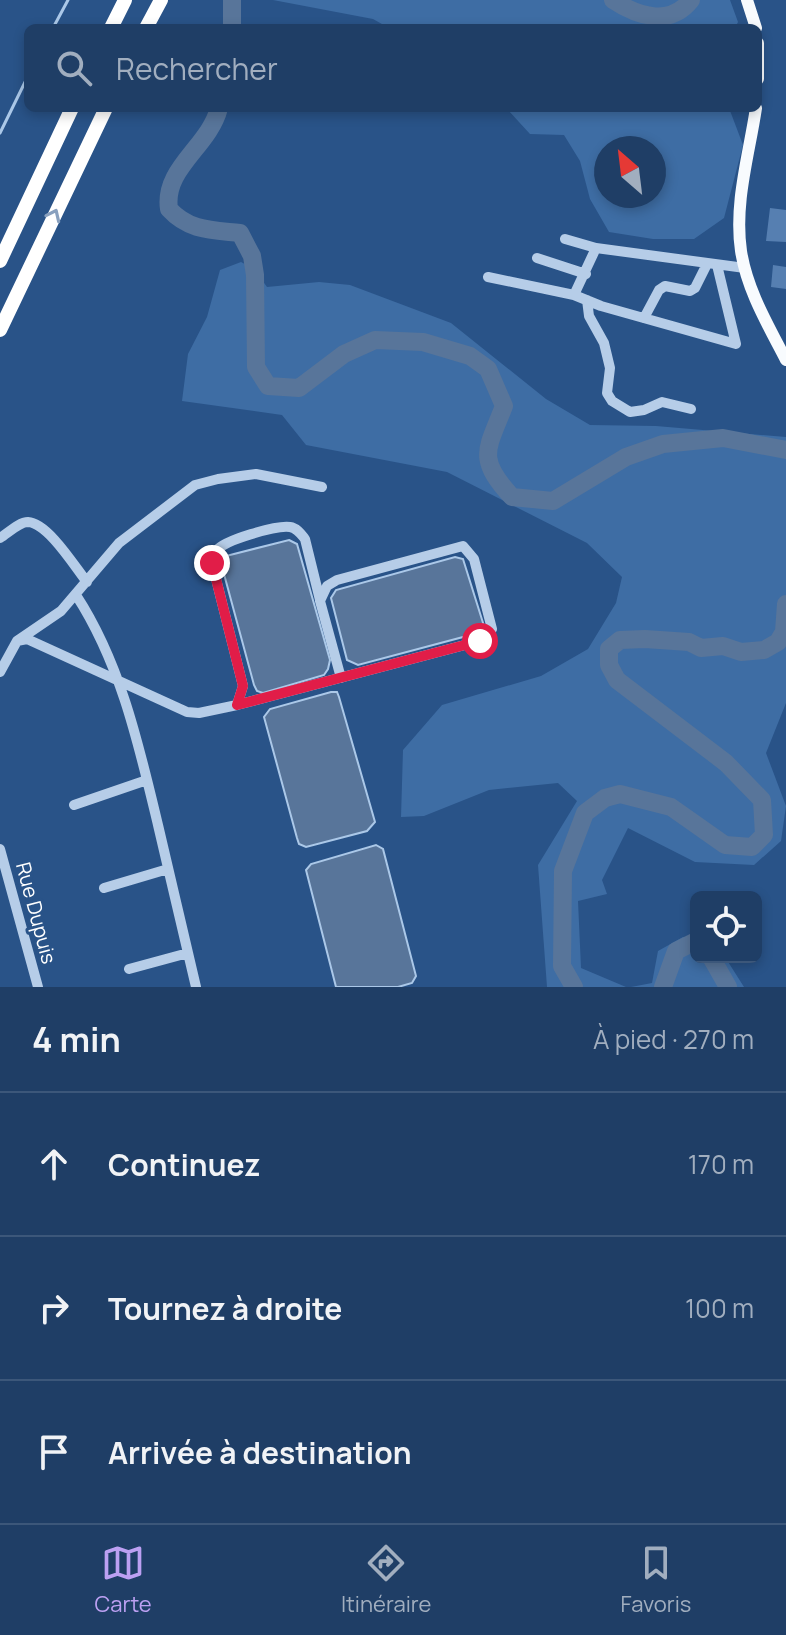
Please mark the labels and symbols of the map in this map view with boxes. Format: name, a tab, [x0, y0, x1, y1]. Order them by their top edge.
north arrow	[594, 136, 666, 208]
one-way arrow	[44, 209, 60, 224]
route end	[194, 545, 230, 581]
route start	[462, 623, 498, 659]
street label: Rue Dupuis	[10, 859, 63, 967]

